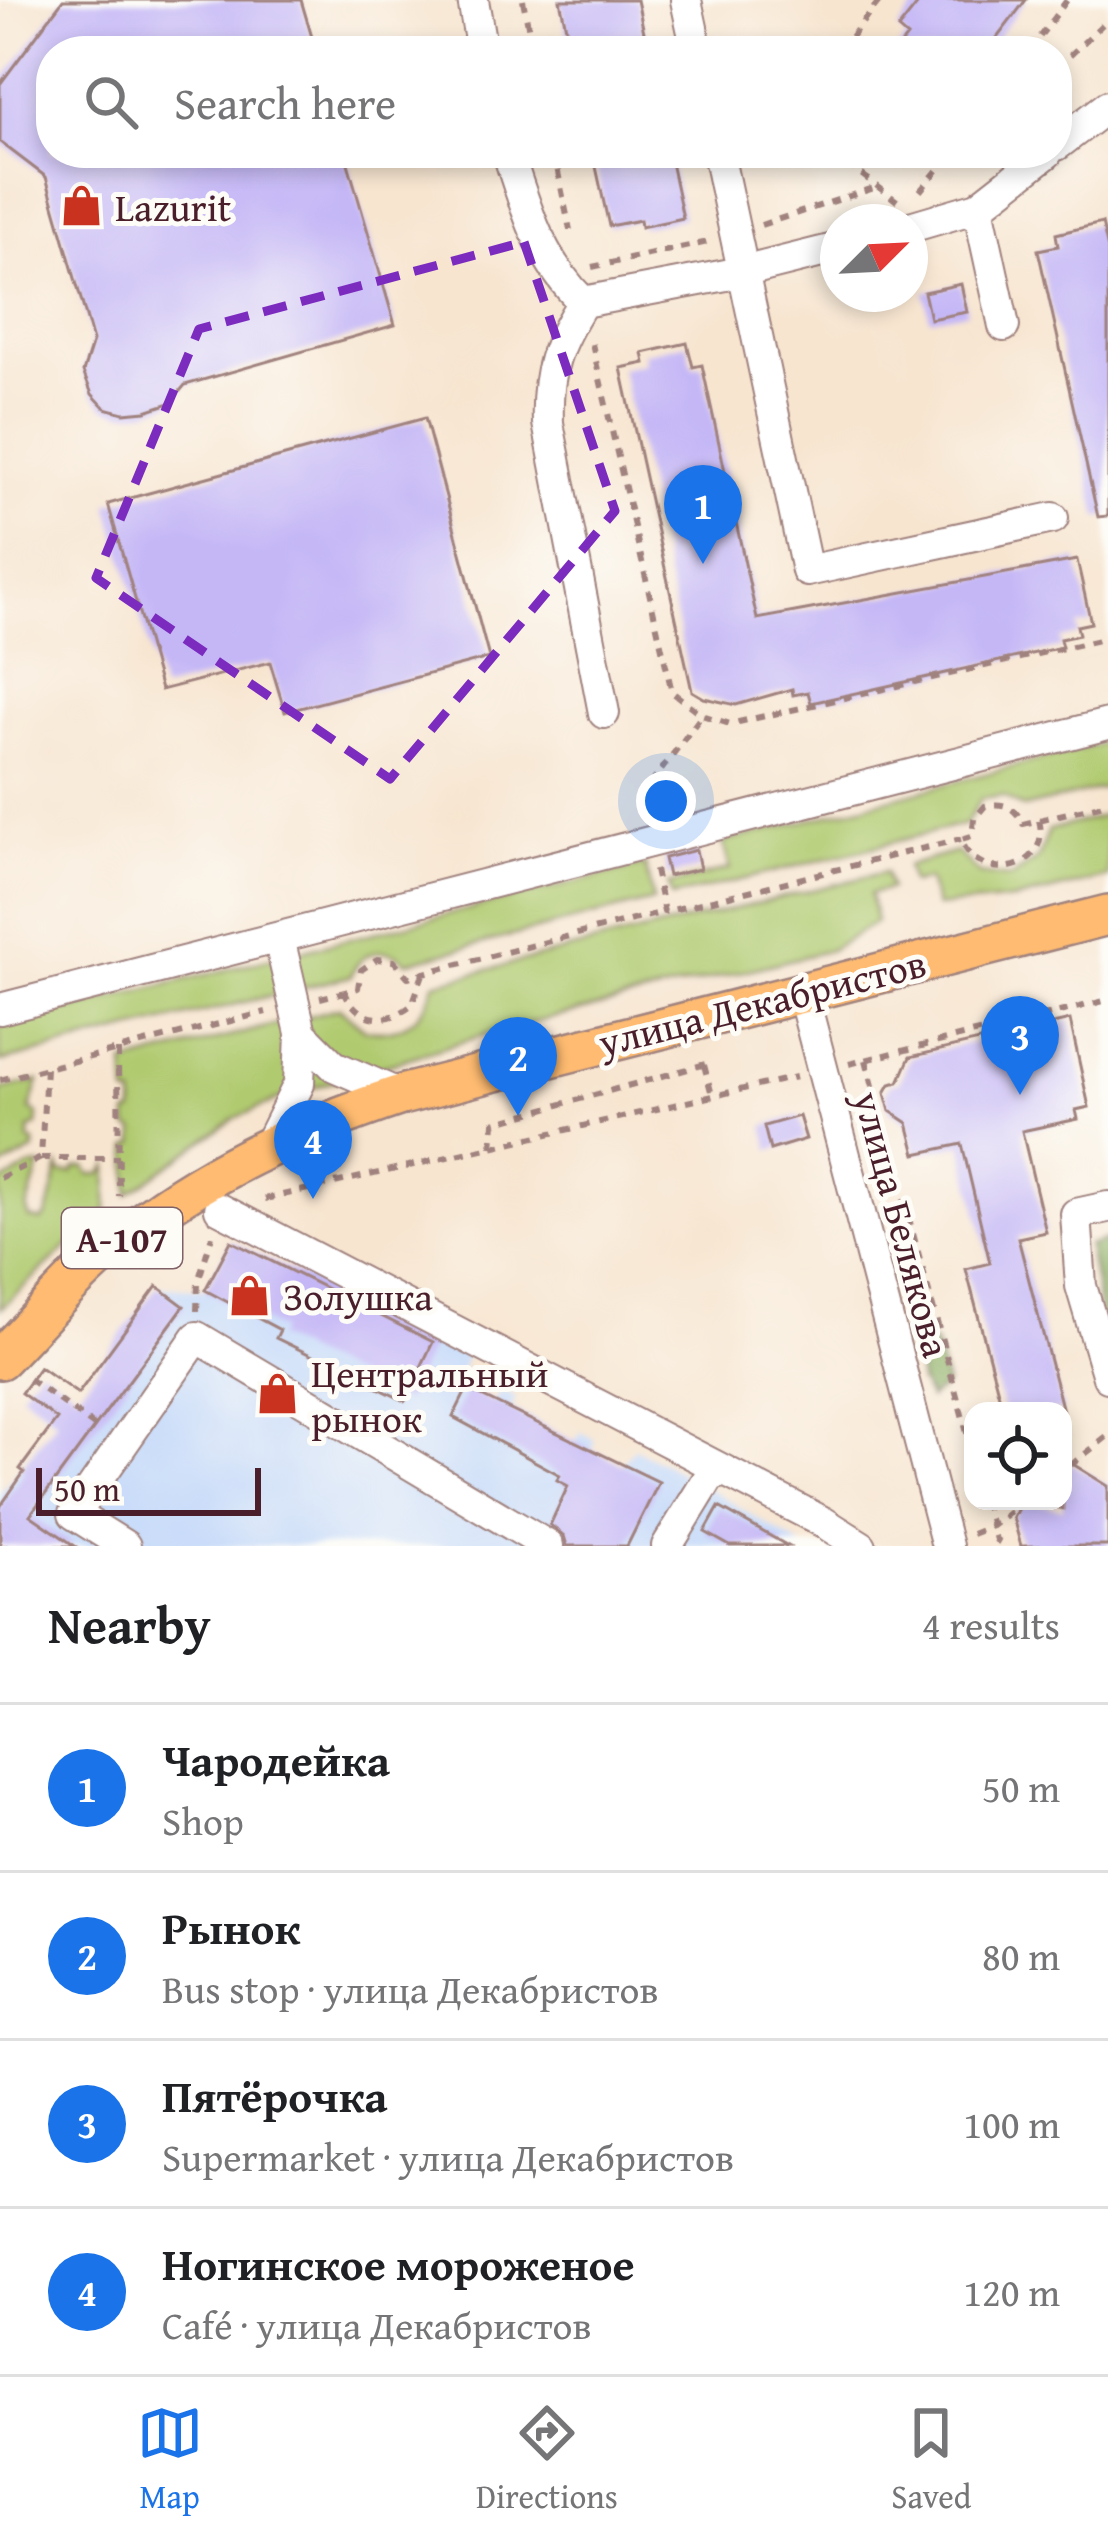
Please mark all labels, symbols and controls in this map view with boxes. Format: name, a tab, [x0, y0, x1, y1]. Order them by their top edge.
search box	[36, 36, 1072, 168]
icon: search	[78, 69, 144, 135]
text: Search here	[174, 70, 396, 135]
place label: Lazurit	[115, 178, 232, 235]
shop icon: Lazurit	[58, 183, 104, 229]
north arrow	[820, 204, 928, 312]
pin: 1	[664, 465, 742, 564]
your location	[636, 771, 696, 831]
street label: улица Декабристов	[591, 934, 932, 1070]
pin: 3	[981, 996, 1059, 1095]
pin: 2	[479, 1017, 557, 1116]
street label: улица Белякова	[840, 1084, 966, 1364]
pin: 4	[274, 1100, 352, 1199]
road number: А-107	[62, 1208, 182, 1268]
place label: Золушка	[283, 1267, 433, 1324]
shop icon: Золушка	[226, 1272, 272, 1318]
place label: Центральный рынок	[311, 1344, 549, 1446]
shop icon: Центральный рынок	[254, 1371, 300, 1417]
map controls	[964, 1402, 1072, 1510]
button: locate	[964, 1402, 1072, 1510]
scale bar	[36, 1462, 261, 1515]
text: 50 m	[54, 1465, 120, 1513]
text: Nearby	[48, 1587, 211, 1662]
text: 4 results	[922, 1596, 1060, 1653]
text: Чародейка	[162, 1727, 390, 1792]
text: 1	[77, 1759, 97, 1816]
text: 50 m	[982, 1759, 1060, 1816]
text: Shop	[162, 1792, 244, 1849]
text: Рынок	[162, 1895, 300, 1960]
text: 2	[77, 1927, 97, 1984]
text: 80 m	[982, 1927, 1060, 1984]
text: Bus stop · улица Декабристов	[162, 1960, 658, 2017]
text: Пятёрочка	[162, 2063, 388, 2128]
text: 3	[77, 2095, 97, 2152]
text: 100 m	[963, 2095, 1060, 2152]
text: Supermarket · улица Декабристов	[162, 2128, 734, 2185]
text: Ногинское мороженое	[162, 2231, 635, 2296]
text: 4	[77, 2263, 97, 2320]
text: 120 m	[963, 2263, 1060, 2320]
text: Café · улица Декабристов	[162, 2296, 591, 2353]
tab: Map	[137, 2400, 203, 2520]
tab: Directions	[476, 2400, 618, 2520]
tab: Saved	[891, 2400, 971, 2520]

